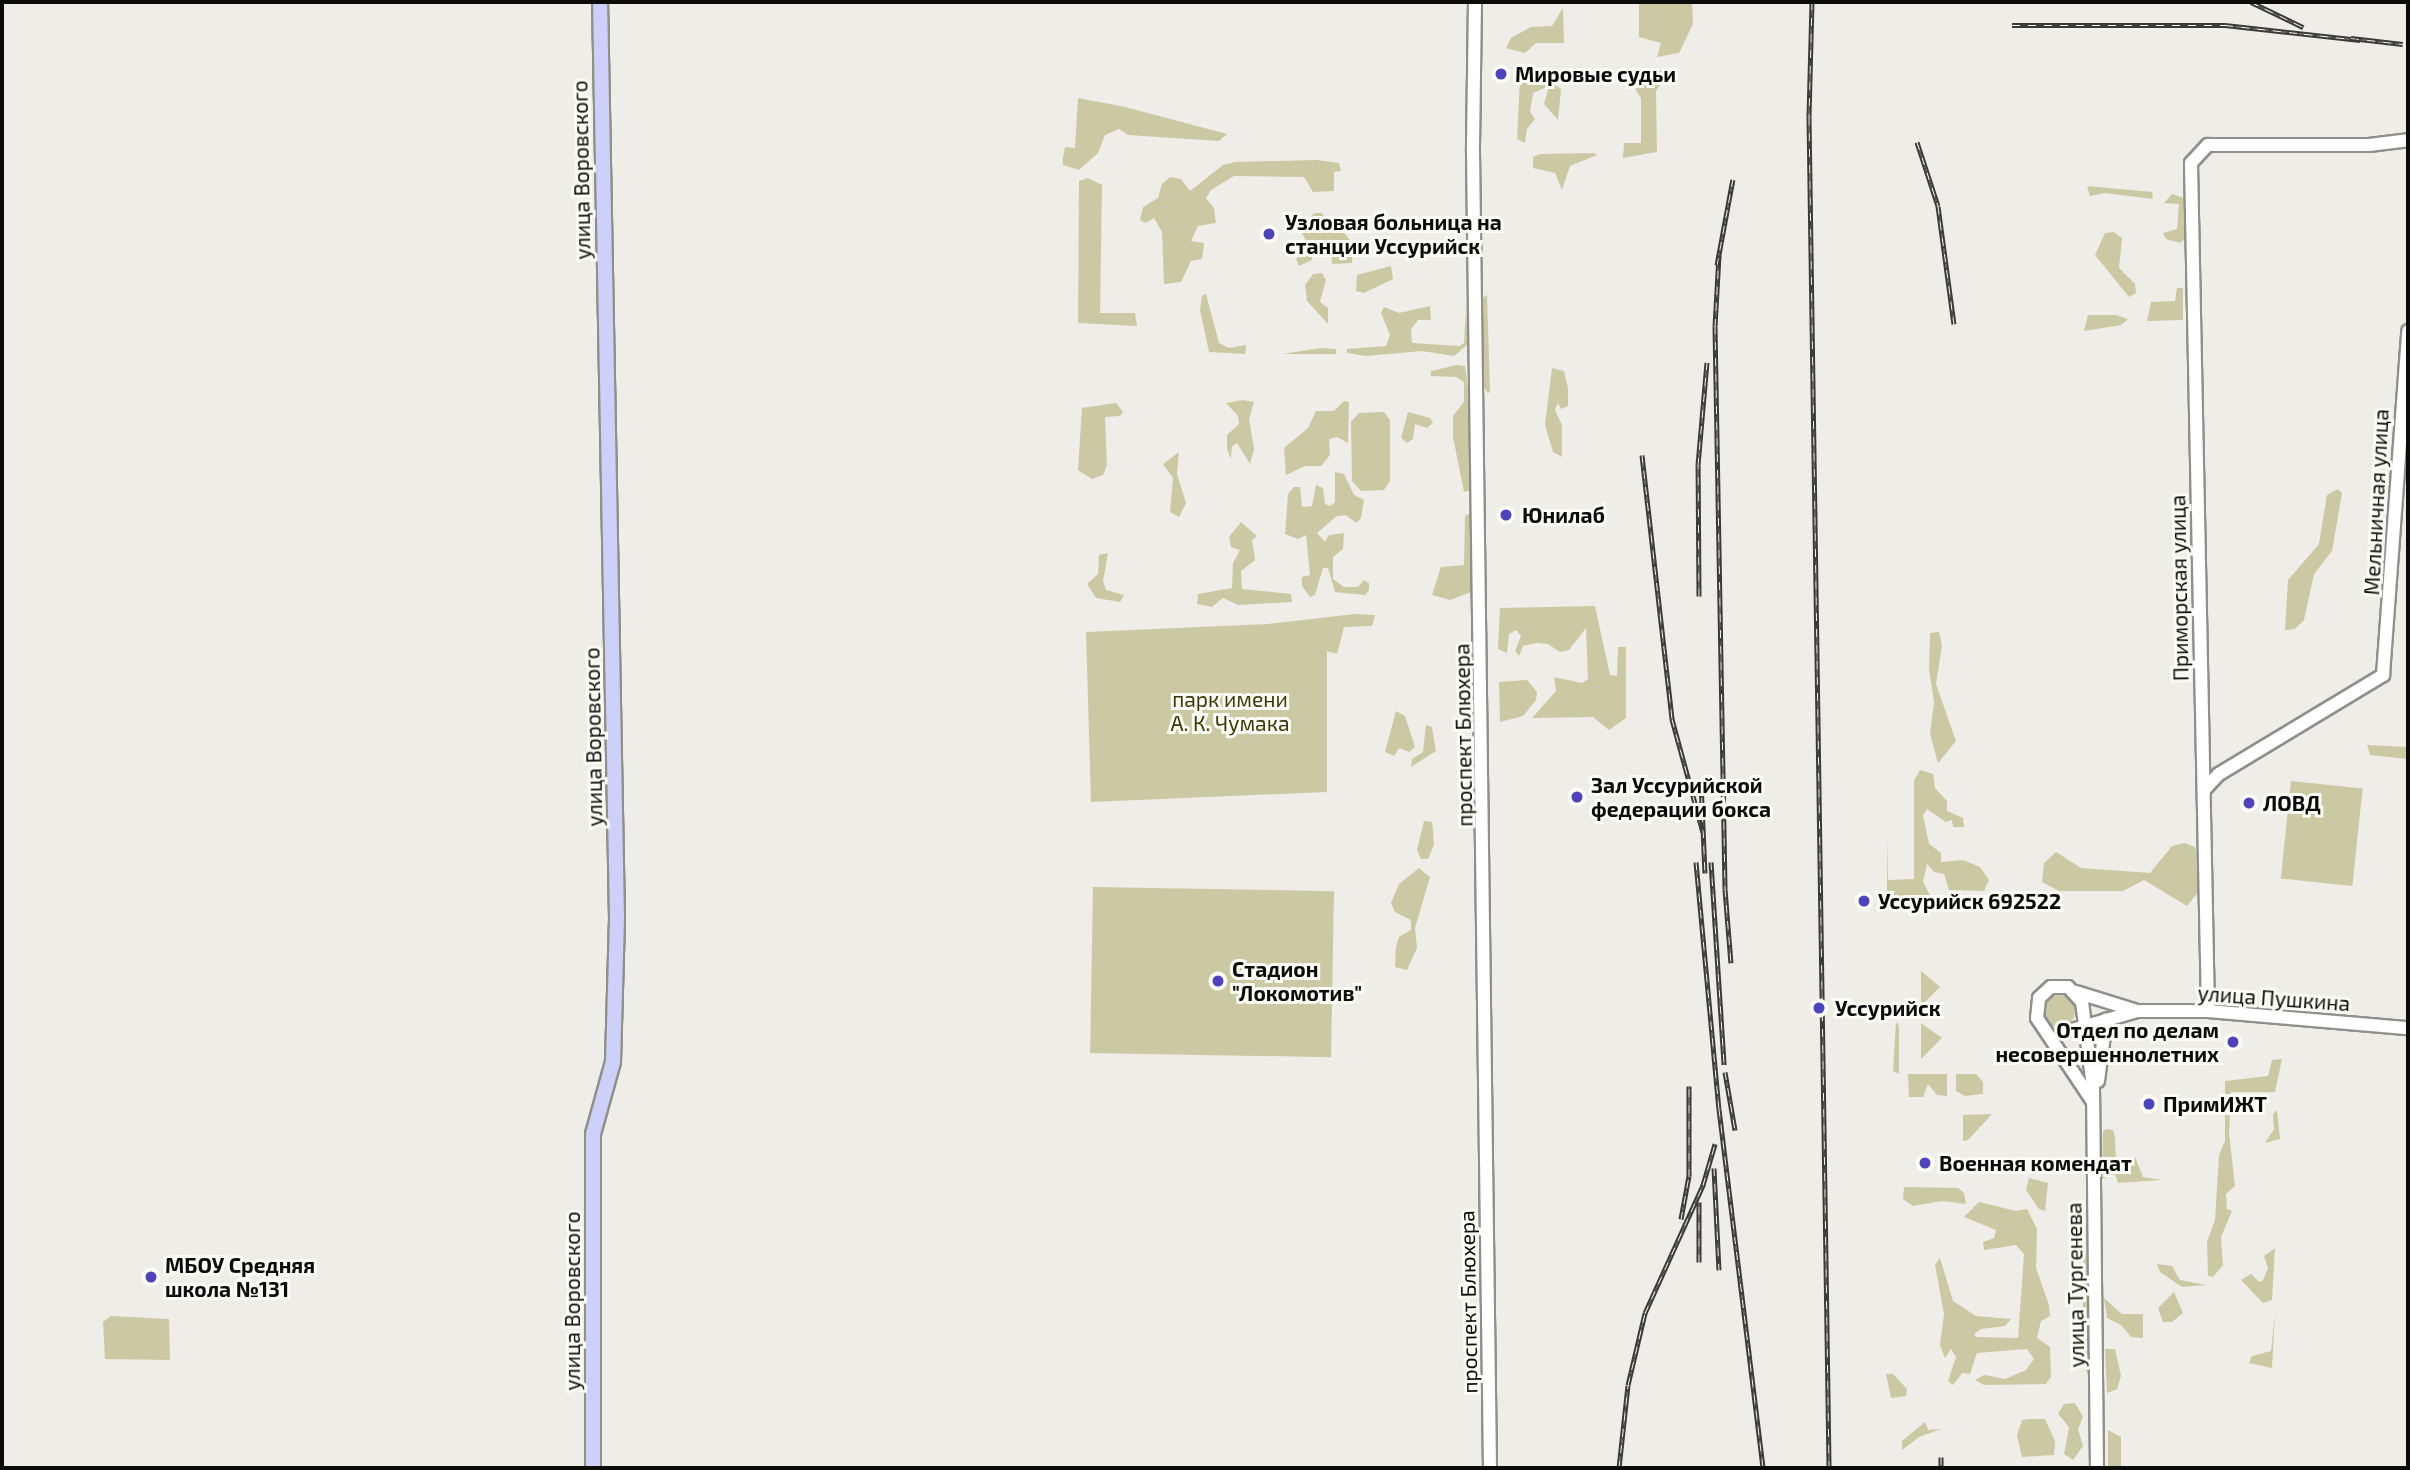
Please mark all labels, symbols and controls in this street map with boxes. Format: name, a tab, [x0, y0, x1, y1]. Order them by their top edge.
place label: Мировые судьи	[1515, 61, 1676, 87]
marker: Мировые судьи	[1493, 66, 1509, 82]
street label: улица Воровского	[567, 80, 595, 260]
place label: Узловая больница на станции Уссурийск	[1285, 209, 1502, 259]
marker: Узловая больница на станции Уссурийск	[1259, 224, 1279, 244]
street label: Мельничная улица	[2359, 408, 2393, 596]
street label: Приморская улица	[2165, 495, 2193, 681]
place label: Юнилаб	[1522, 502, 1605, 528]
marker: Юнилаб	[1496, 505, 1516, 525]
street label: проспект Блюхера	[1449, 643, 1477, 827]
street label: улица Воровского	[579, 647, 607, 827]
park label: парк имени А. К. Чумака	[1170, 686, 1290, 736]
place label: Зал Уссурийской федерации бокса	[1591, 772, 1771, 822]
marker: Зал Уссурийской федерации бокса	[1569, 789, 1585, 805]
place label: ЛОВД	[2263, 790, 2321, 816]
marker: ЛОВД	[2241, 795, 2257, 811]
place label: Уссурийск 692522	[1878, 888, 2061, 914]
marker: Уссурийск 692522	[1856, 893, 1872, 909]
place label: Стадион "Локомотив"	[1232, 956, 1362, 1006]
marker: Стадион "Локомотив"	[1210, 973, 1226, 989]
street label: улица Пушкина	[2197, 980, 2351, 1016]
place label: Уссурийск	[1835, 995, 1941, 1021]
marker: Уссурийск	[1809, 998, 1829, 1018]
place label: Отдел по делам несовершеннолетних	[1995, 1017, 2219, 1067]
marker: Отдел по делам несовершеннолетних	[2225, 1034, 2241, 1050]
place label: ПримИЖТ	[2163, 1091, 2267, 1117]
marker: ПримИЖТ	[2141, 1096, 2157, 1112]
place label: Военная комендат	[1939, 1150, 2132, 1176]
marker: Военная комендат	[1917, 1155, 1933, 1171]
street label: улица Тургенева	[2061, 1202, 2089, 1368]
street label: проспект Блюхера	[1454, 1210, 1482, 1394]
street label: улица Воровского	[559, 1211, 585, 1391]
place label: МБОУ Средняя школа №131	[165, 1252, 315, 1302]
marker: МБОУ Средняя школа №131	[143, 1269, 159, 1285]

